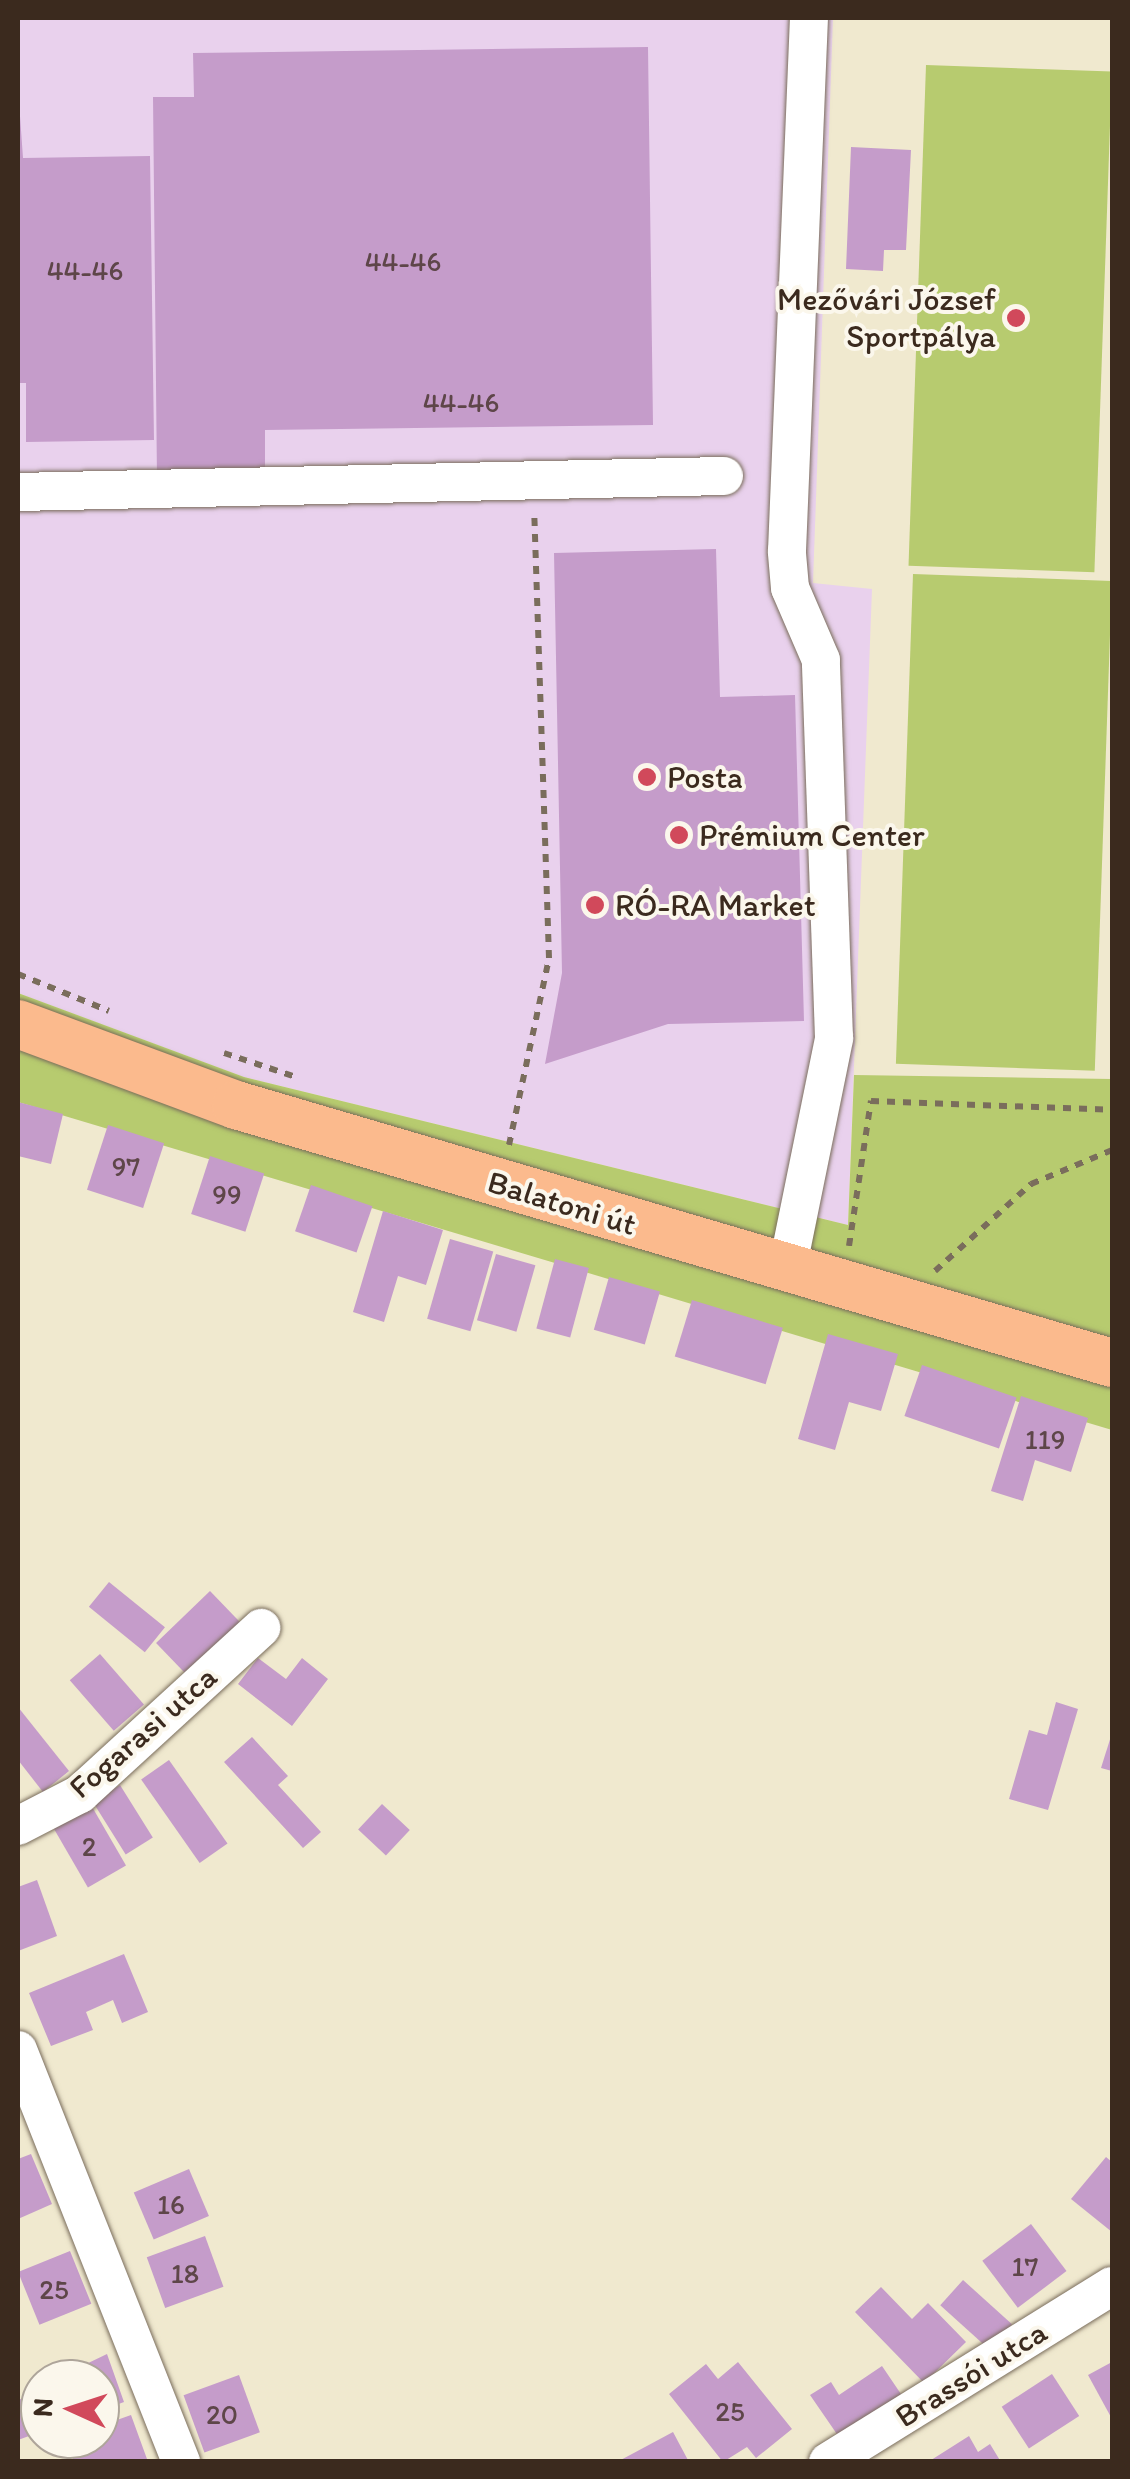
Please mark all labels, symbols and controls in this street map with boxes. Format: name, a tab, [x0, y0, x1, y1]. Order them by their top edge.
house number: 44-46	[365, 244, 441, 278]
house number: 44-46	[47, 253, 123, 287]
place label: Mezővári József Sportpálya	[777, 281, 996, 356]
marker: Mezővári József Sportpálya	[1005, 307, 1027, 329]
house number: 44-46	[423, 385, 499, 419]
place label: Posta	[667, 758, 743, 796]
marker: Posta	[636, 766, 658, 788]
place label: Prémium Center	[699, 816, 925, 854]
marker: Prémium Center	[668, 824, 690, 846]
place label: RÓ-RA Market	[615, 886, 816, 924]
marker: RÓ-RA Market	[584, 894, 606, 916]
house number: 97	[112, 1149, 140, 1183]
street label: Balatoni út	[483, 1162, 641, 1244]
house number: 99	[212, 1177, 242, 1211]
house number: 119	[1025, 1422, 1065, 1456]
street label: Fogarasi utca	[62, 1658, 224, 1806]
house number: 2	[82, 1829, 96, 1863]
house number: 16	[157, 2187, 185, 2221]
house number: 17	[1012, 2249, 1038, 2283]
house number: 18	[171, 2256, 199, 2290]
house number: 25	[39, 2272, 69, 2306]
street label: Brassói utca	[889, 2313, 1053, 2435]
north arrow	[20, 2359, 120, 2459]
house number: 25	[715, 2394, 745, 2428]
text: N	[25, 2397, 60, 2418]
house number: 20	[206, 2397, 238, 2431]

